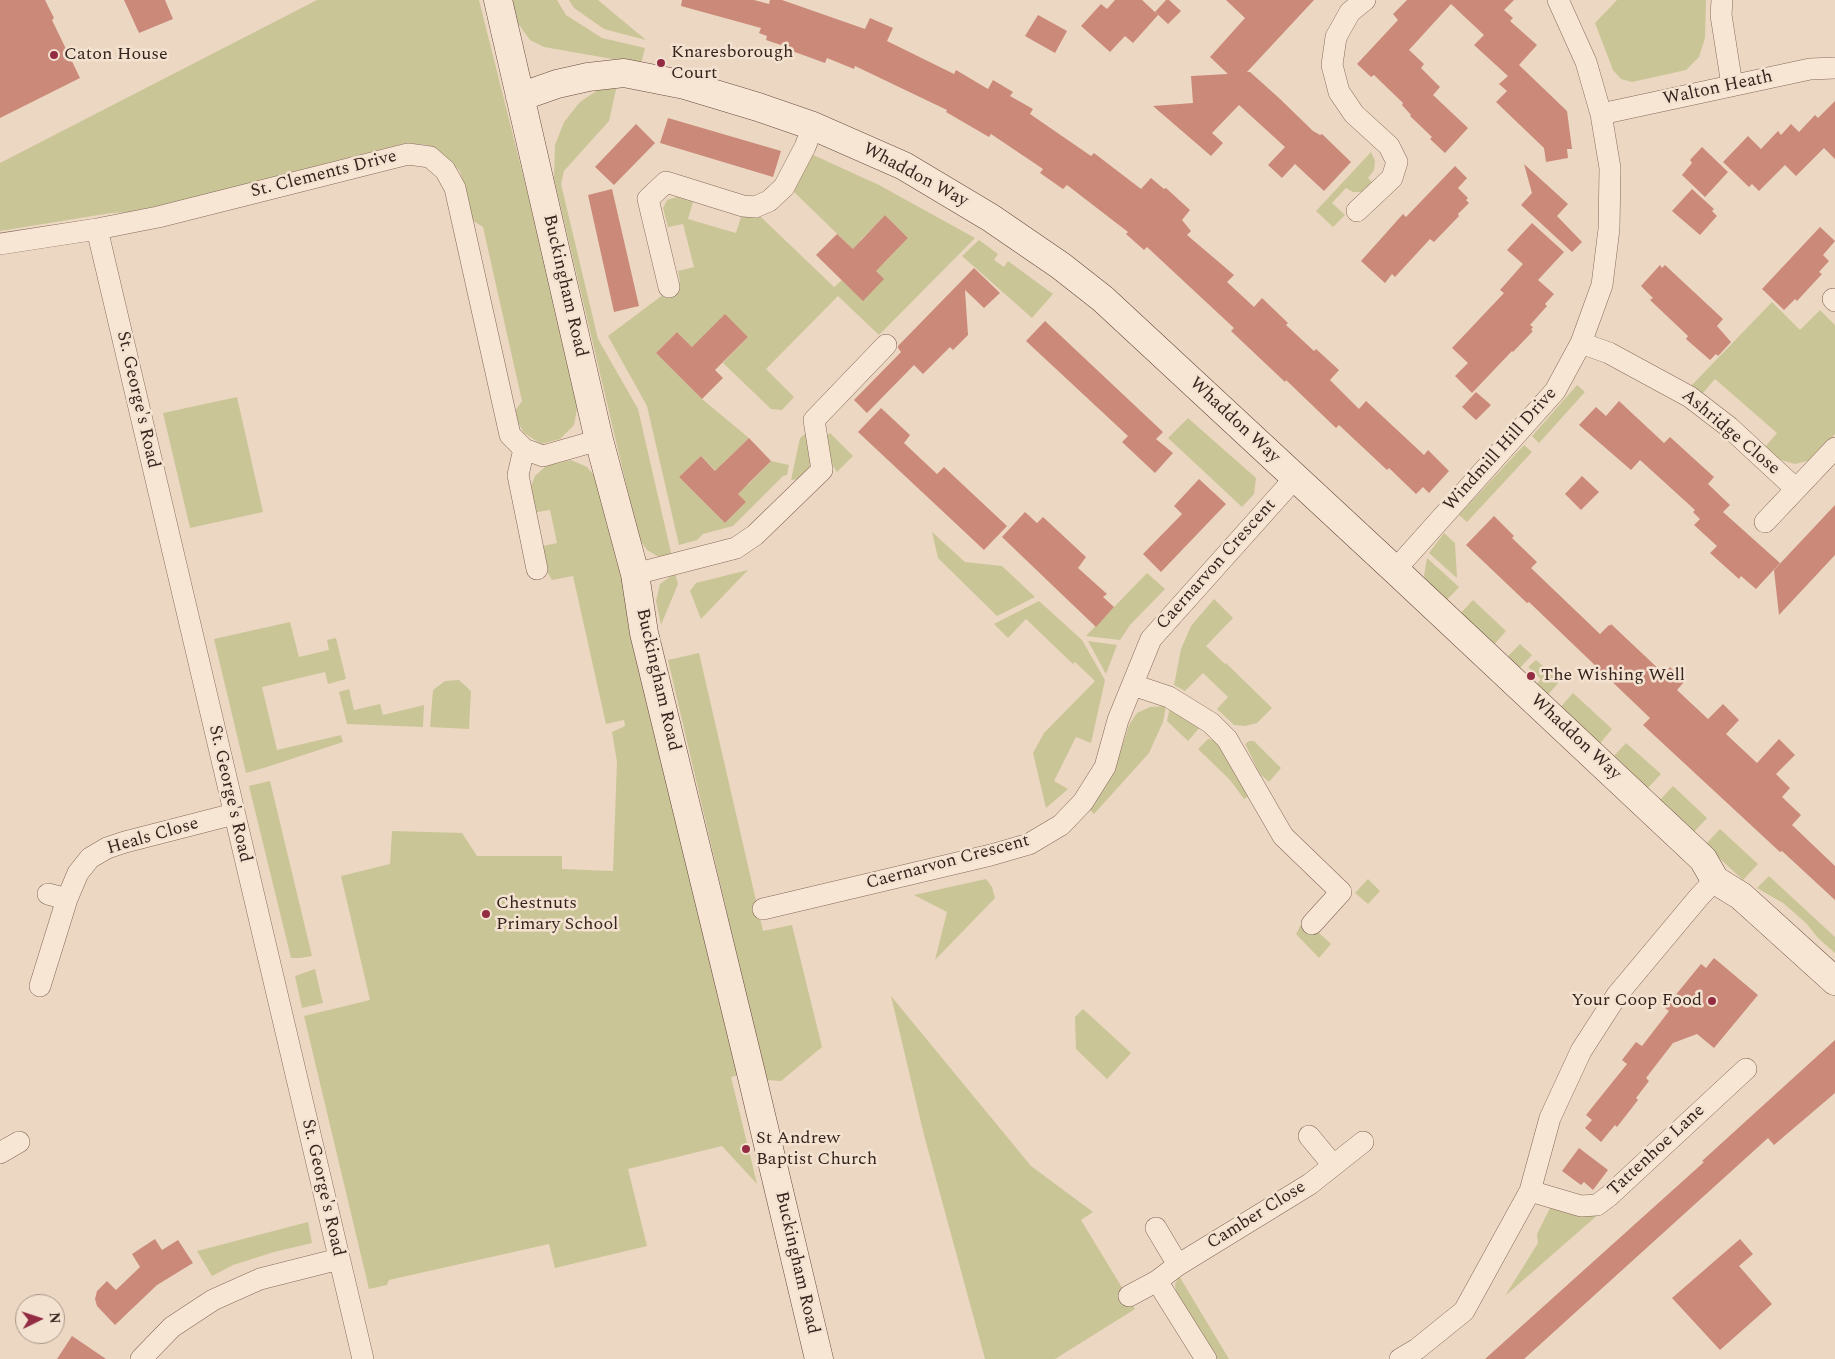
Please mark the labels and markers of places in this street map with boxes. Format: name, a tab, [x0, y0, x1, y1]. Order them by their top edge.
place label: Knaresborough Court	[671, 42, 794, 84]
place label: Caton House	[64, 44, 168, 66]
marker: Caton House	[48, 49, 60, 61]
marker: Knaresborough Court	[655, 57, 667, 69]
place label: The Wishing Well	[1541, 665, 1685, 687]
marker: The Wishing Well	[1525, 670, 1537, 682]
place label: Chestnuts Primary School	[496, 893, 618, 936]
marker: Chestnuts Primary School	[480, 908, 492, 920]
place label: Your Coop Food	[1571, 990, 1702, 1012]
marker: Your Coop Food	[1706, 995, 1718, 1007]
place label: St Andrew Baptist Church	[756, 1128, 877, 1170]
marker: St Andrew Baptist Church	[740, 1143, 752, 1155]

